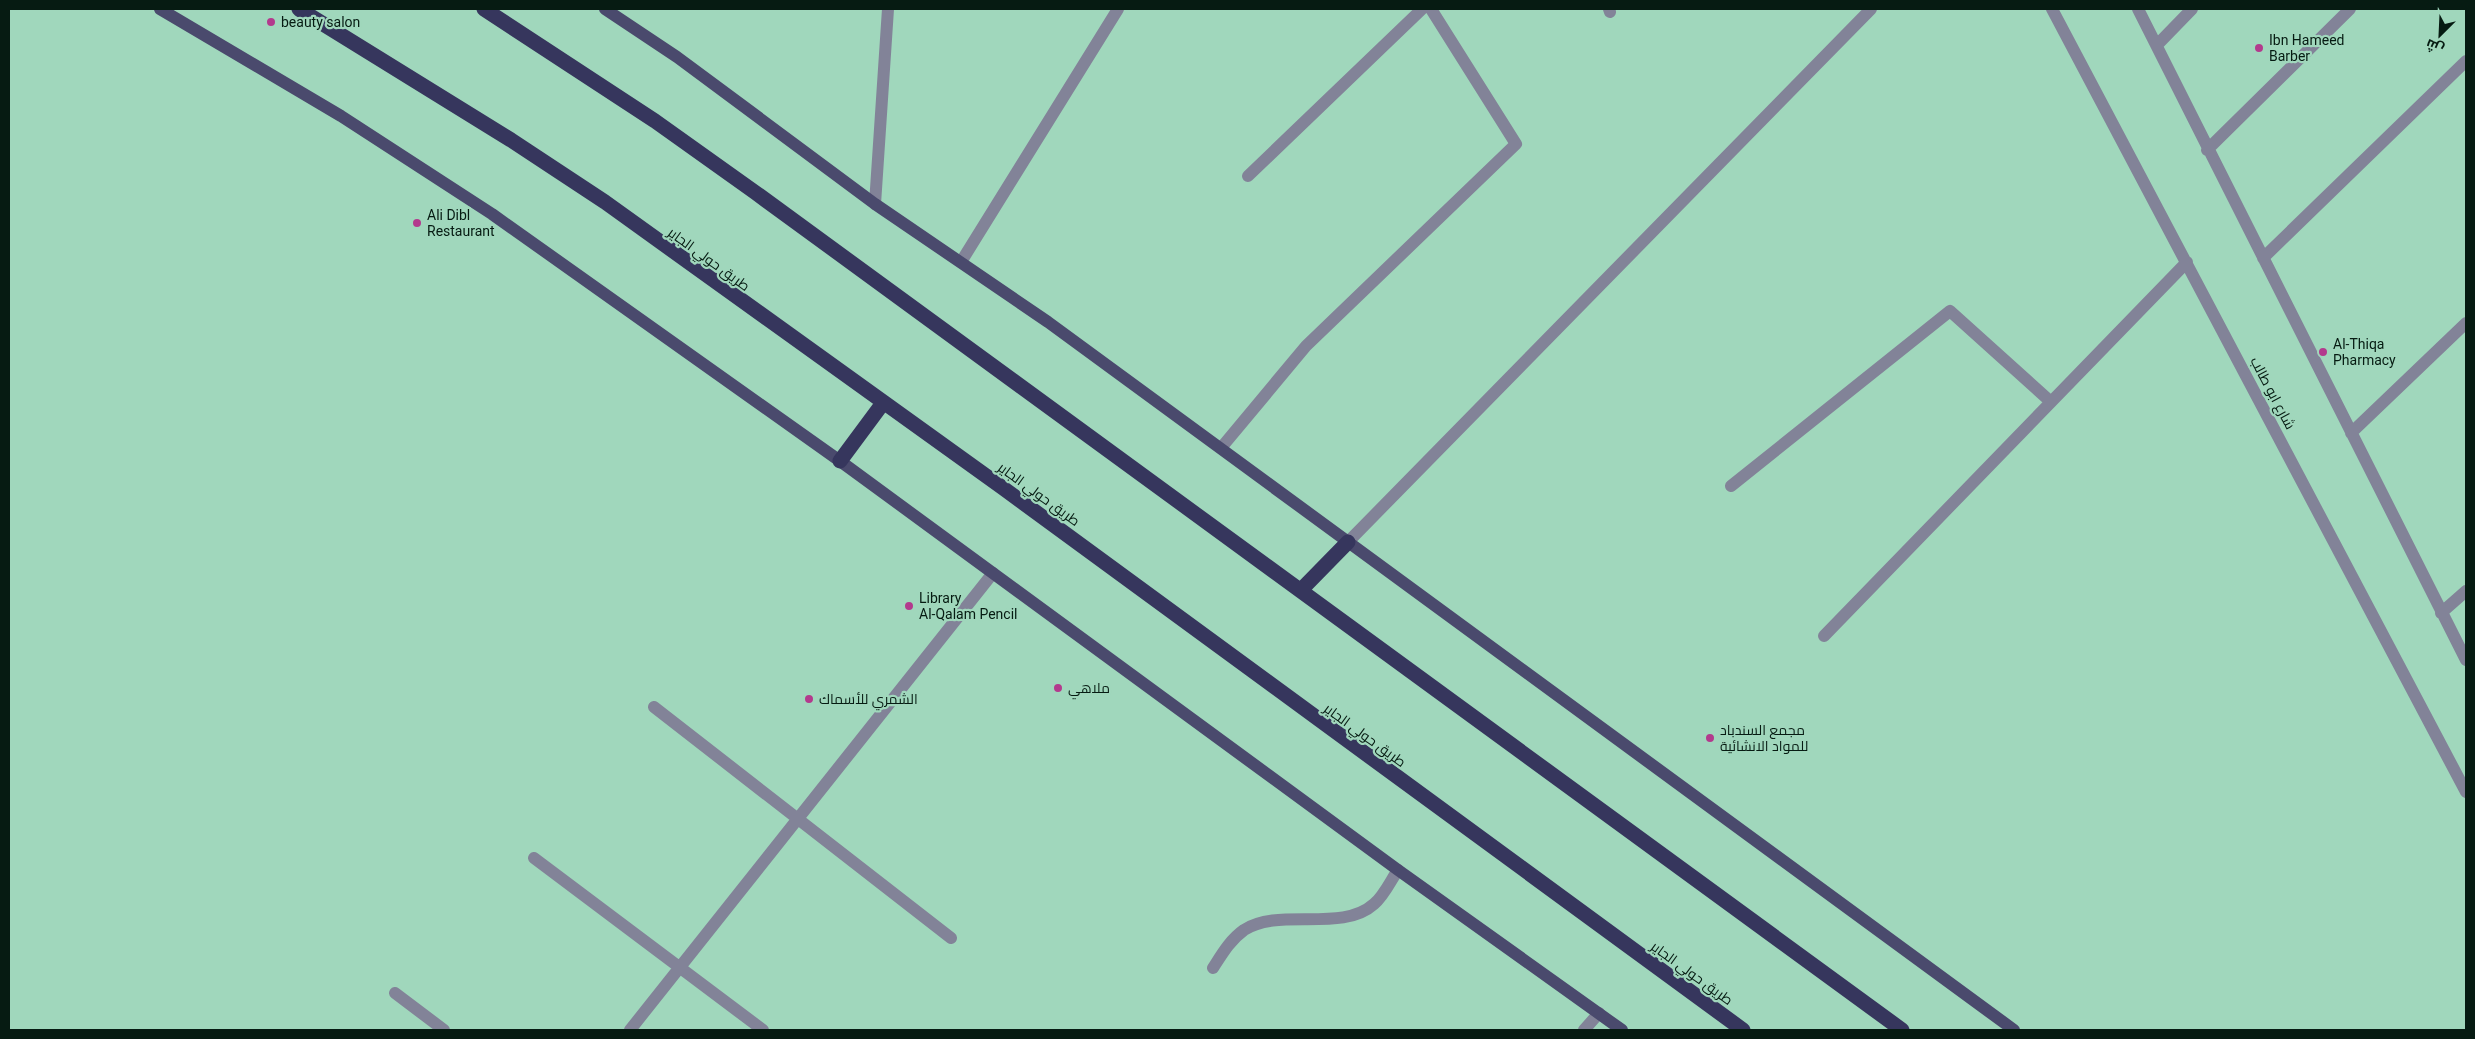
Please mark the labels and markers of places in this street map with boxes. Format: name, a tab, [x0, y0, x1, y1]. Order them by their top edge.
place label: beauty salon	[281, 14, 360, 30]
marker: beauty salon	[265, 16, 277, 28]
place label: Ibn Hameed Barber	[2269, 32, 2345, 64]
marker: Ibn Hameed Barber	[2253, 42, 2265, 54]
place label: Ali Dibl Restaurant	[427, 207, 495, 239]
marker: Ali Dibl Restaurant	[411, 217, 423, 229]
place label: Al-Thiqa Pharmacy	[2333, 336, 2396, 368]
marker: Al-Thiqa Pharmacy	[2317, 346, 2329, 358]
place label: Library Al-Qalam Pencil	[919, 590, 1017, 622]
marker: Library Al-Qalam Pencil	[903, 600, 915, 612]
place label: ملاهي	[1068, 680, 1110, 700]
marker: ملاهي	[1052, 682, 1064, 694]
place label: الشمري للأسماك	[819, 691, 918, 711]
marker: الشمري للأسماك	[803, 693, 815, 705]
place label: مجمع السندباد للمواد الانشائية	[1720, 722, 1808, 754]
marker: مجمع السندباد للمواد الانشائية	[1704, 732, 1716, 744]

